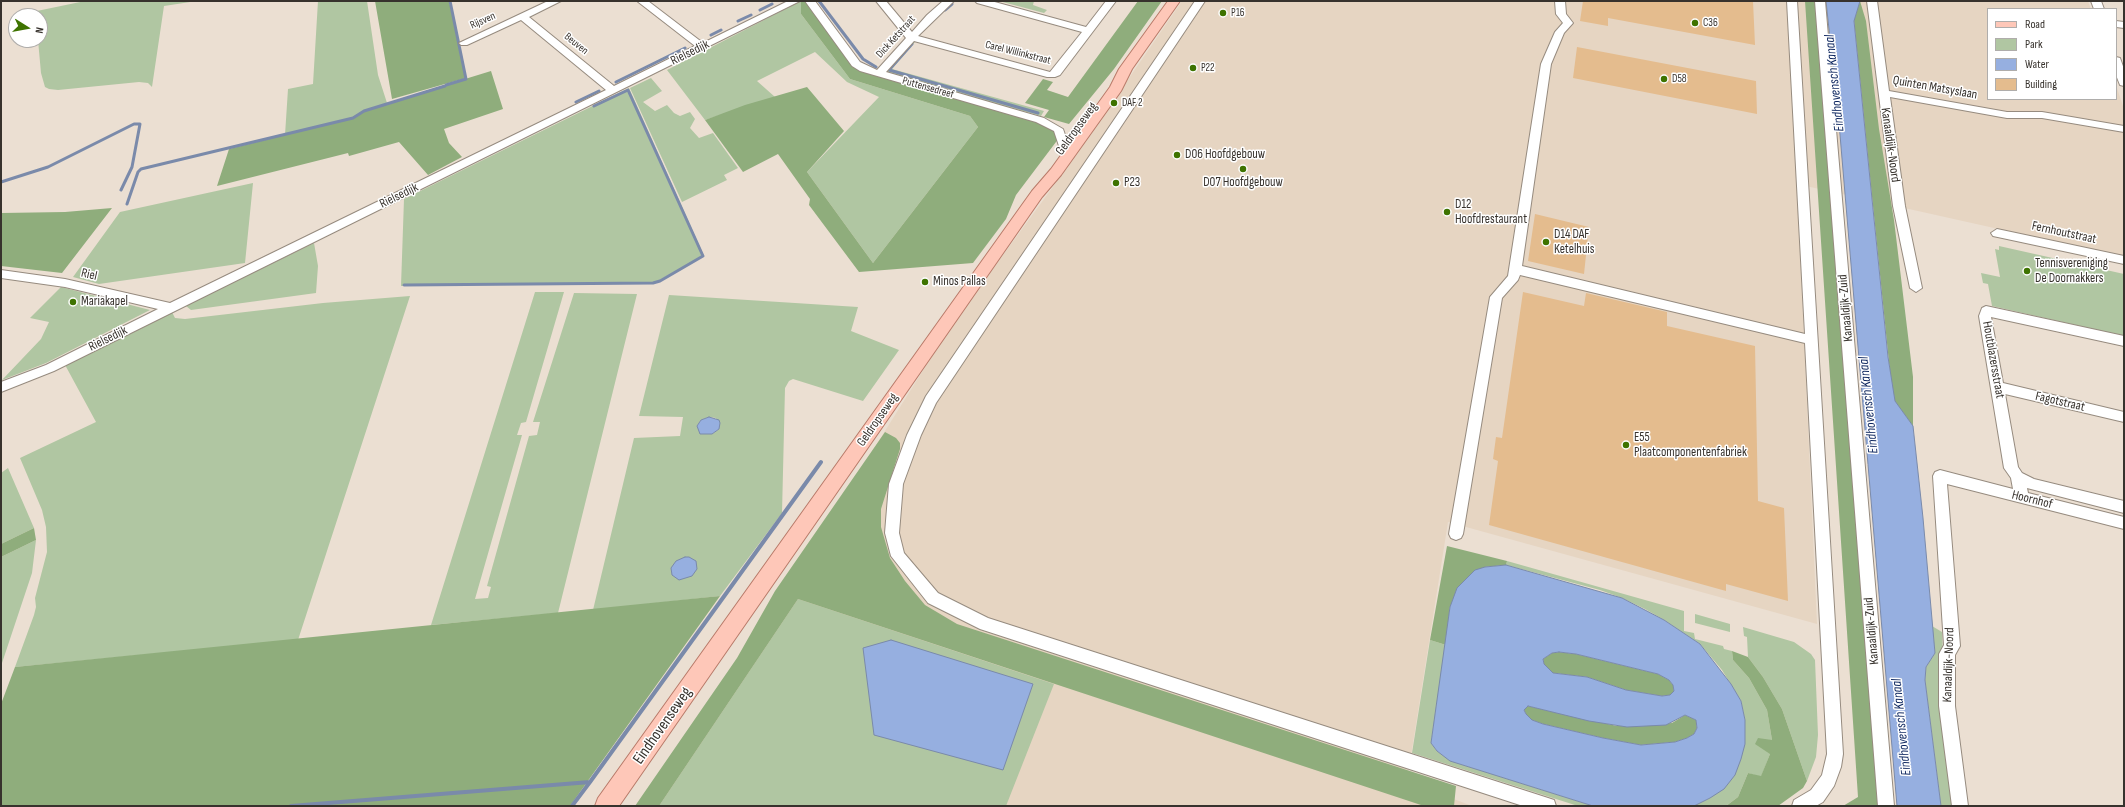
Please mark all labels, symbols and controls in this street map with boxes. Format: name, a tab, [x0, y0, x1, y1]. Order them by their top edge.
place label: P16	[1231, 6, 1245, 20]
north arrow	[8, 8, 48, 48]
marker: P16	[1218, 8, 1228, 18]
legend	[1987, 8, 2117, 100]
street label: Rijsven	[468, 10, 498, 32]
street label: Dick Ketstraat	[874, 13, 918, 61]
place label: C36	[1703, 16, 1718, 30]
text: Road	[2025, 17, 2045, 32]
marker: C36	[1690, 18, 1700, 28]
text: N	[32, 26, 46, 34]
street label: Beuven	[561, 30, 591, 58]
water label: Eindhovensch Kanaal	[1822, 34, 1848, 132]
street label: Rielsedijk	[668, 37, 712, 69]
text: Park	[2025, 37, 2043, 52]
street label: Carel Willinkstraat	[984, 38, 1052, 68]
text: Water	[2025, 57, 2049, 72]
place label: P22	[1201, 61, 1215, 75]
marker: P22	[1188, 63, 1198, 73]
place label: D58	[1672, 72, 1687, 86]
street label: Quinten Matsyslaan	[1892, 73, 1978, 103]
street label: Puttensedreef	[901, 74, 955, 102]
marker: D58	[1659, 74, 1669, 84]
text: Building	[2025, 77, 2057, 92]
place label: DAF 2	[1122, 96, 1143, 110]
marker: DAF 2	[1109, 98, 1119, 108]
street label: Geldropseweg	[1053, 100, 1101, 158]
street label: Kanaaldijk-Noord	[1877, 107, 1903, 183]
place label: D06 Hoofdgebouw	[1185, 147, 1265, 163]
marker: D06 Hoofdgebouw	[1172, 150, 1182, 160]
marker: D07 Hoofdgebouw	[1238, 164, 1248, 174]
place label: P23	[1124, 175, 1140, 191]
place label: D07 Hoofdgebouw	[1203, 175, 1283, 191]
marker: P23	[1111, 178, 1121, 188]
street label: Rielsedijk	[377, 180, 421, 212]
place label: D12 Hoofdrestaurant	[1455, 197, 1527, 228]
marker: D12 Hoofdrestaurant	[1442, 207, 1452, 217]
street label: Fernhoutstraat	[2030, 219, 2098, 247]
place label: D14 DAF Ketelhuis	[1554, 227, 1594, 258]
marker: D14 DAF Ketelhuis	[1541, 237, 1551, 247]
place label: Tennisvereniging De Doornakkers	[2035, 256, 2108, 287]
street label: Riel	[79, 266, 99, 284]
marker: Tennisvereniging De Doornakkers	[2022, 266, 2032, 276]
place label: Minos Pallas	[933, 274, 986, 290]
street label: Kanaaldijk-Zuid	[1835, 274, 1857, 342]
marker: Minos Pallas	[920, 277, 930, 287]
place label: Mariakapel	[81, 294, 128, 310]
marker: Mariakapel	[68, 297, 78, 307]
street label: Houtblazersstraat	[1979, 320, 2007, 400]
street label: Rielsedijk	[86, 323, 130, 355]
water label: Eindhovensch Kanaal	[1856, 356, 1882, 454]
street label: Fagotstraat	[2034, 389, 2086, 415]
street label: Geldropseweg	[854, 390, 902, 450]
place label: E55 Plaatcomponentenfabriek	[1634, 430, 1747, 461]
marker: E55 Plaatcomponentenfabriek	[1621, 440, 1631, 450]
street label: Hoornhof	[2010, 487, 2054, 513]
street label: Kanaaldijk-Zuid	[1861, 597, 1883, 665]
street label: Kanaaldijk-Noord	[1940, 627, 1958, 703]
water label: Eindhovensch Kanaal	[1889, 678, 1915, 776]
street label: Eindhovenseweg	[629, 684, 697, 768]

